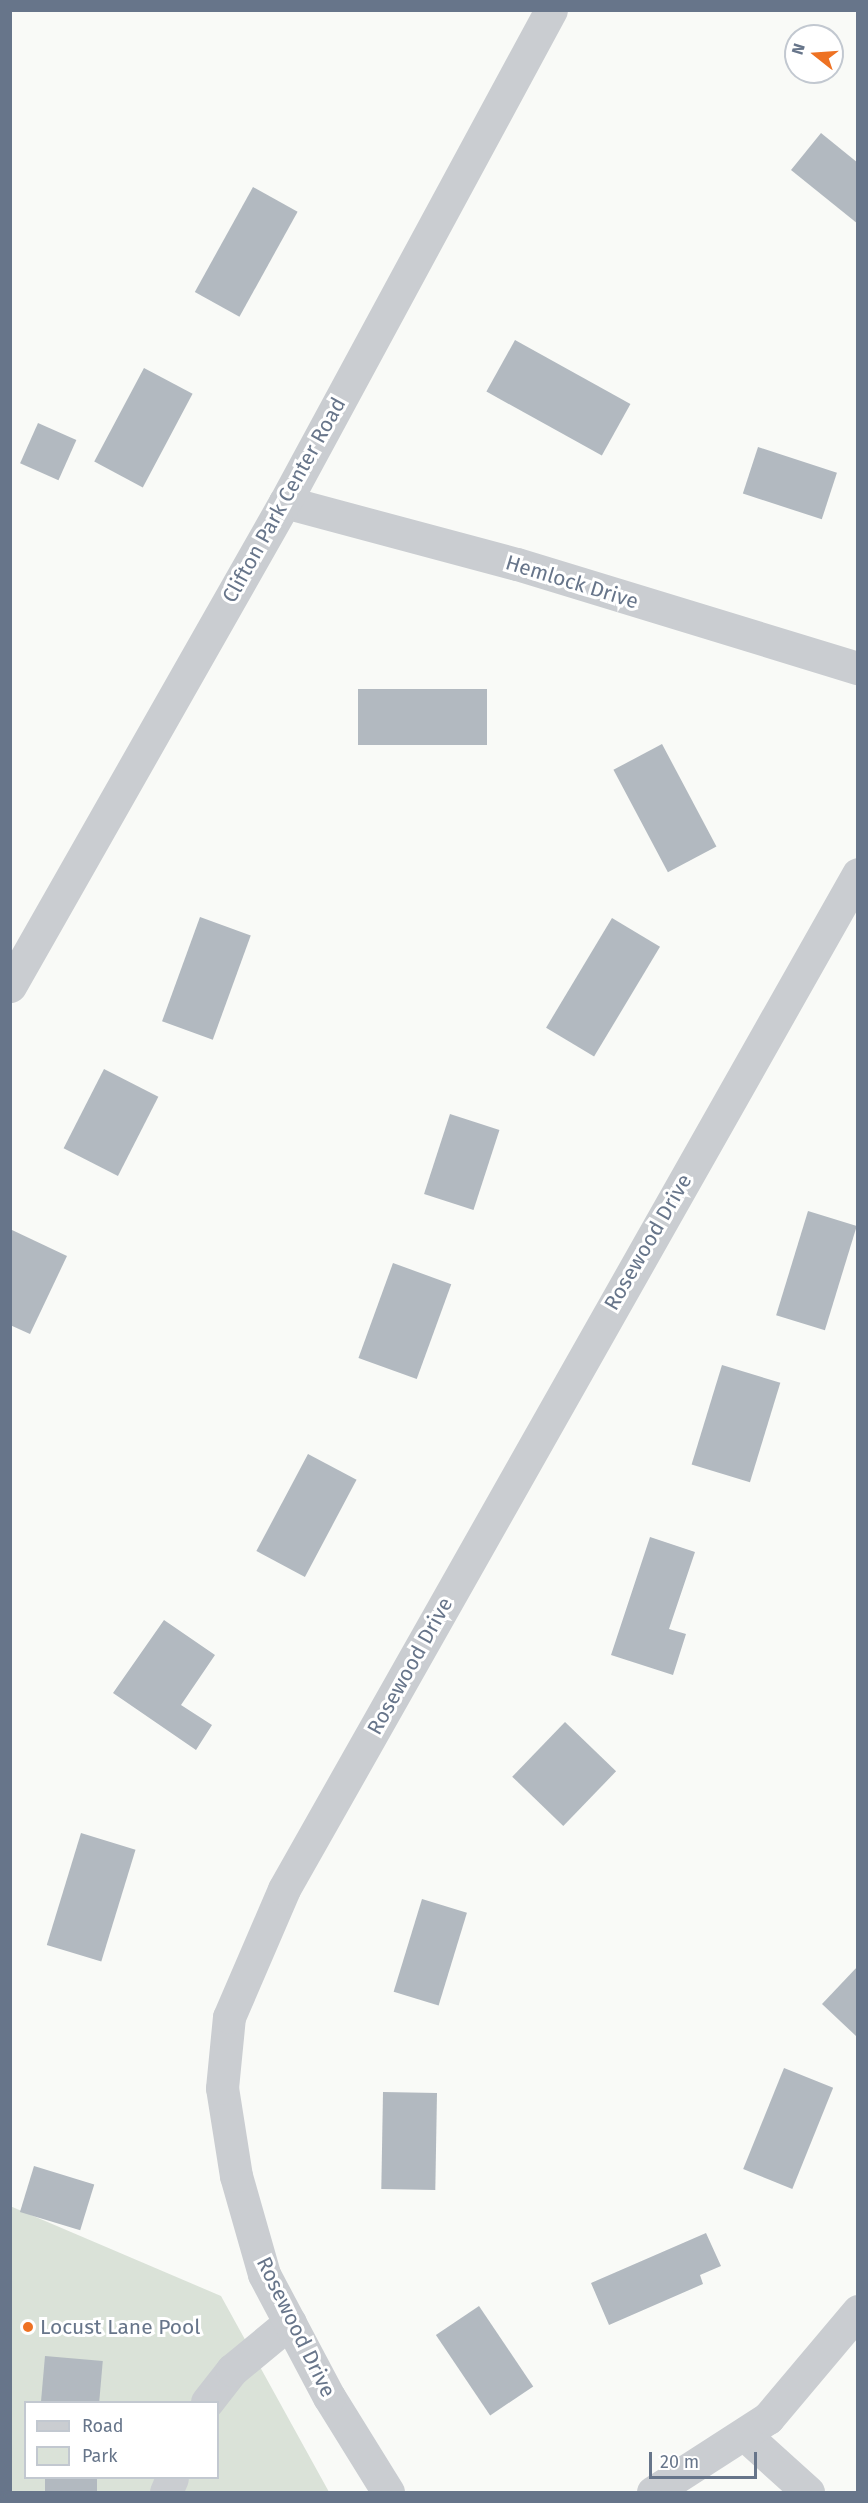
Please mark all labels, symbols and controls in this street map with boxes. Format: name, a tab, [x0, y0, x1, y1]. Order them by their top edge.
north arrow	[784, 24, 844, 84]
text: N	[788, 41, 809, 57]
street label: Clifton Park Center Road	[217, 393, 351, 607]
street label: Hemlock Drive	[503, 550, 641, 614]
street label: Rosewood Drive	[599, 1170, 697, 1314]
street label: Rosewood Drive	[362, 1593, 458, 1739]
street label: Rosewood Drive	[251, 2253, 341, 2401]
place label: Locust Lane Pool	[40, 2314, 200, 2340]
marker: Locust Lane Pool	[21, 2320, 35, 2334]
legend	[24, 2401, 219, 2479]
text: Road	[82, 2415, 124, 2437]
scale bar	[652, 2440, 760, 2478]
text: Park	[82, 2445, 117, 2467]
text: 20 m	[660, 2451, 699, 2473]

